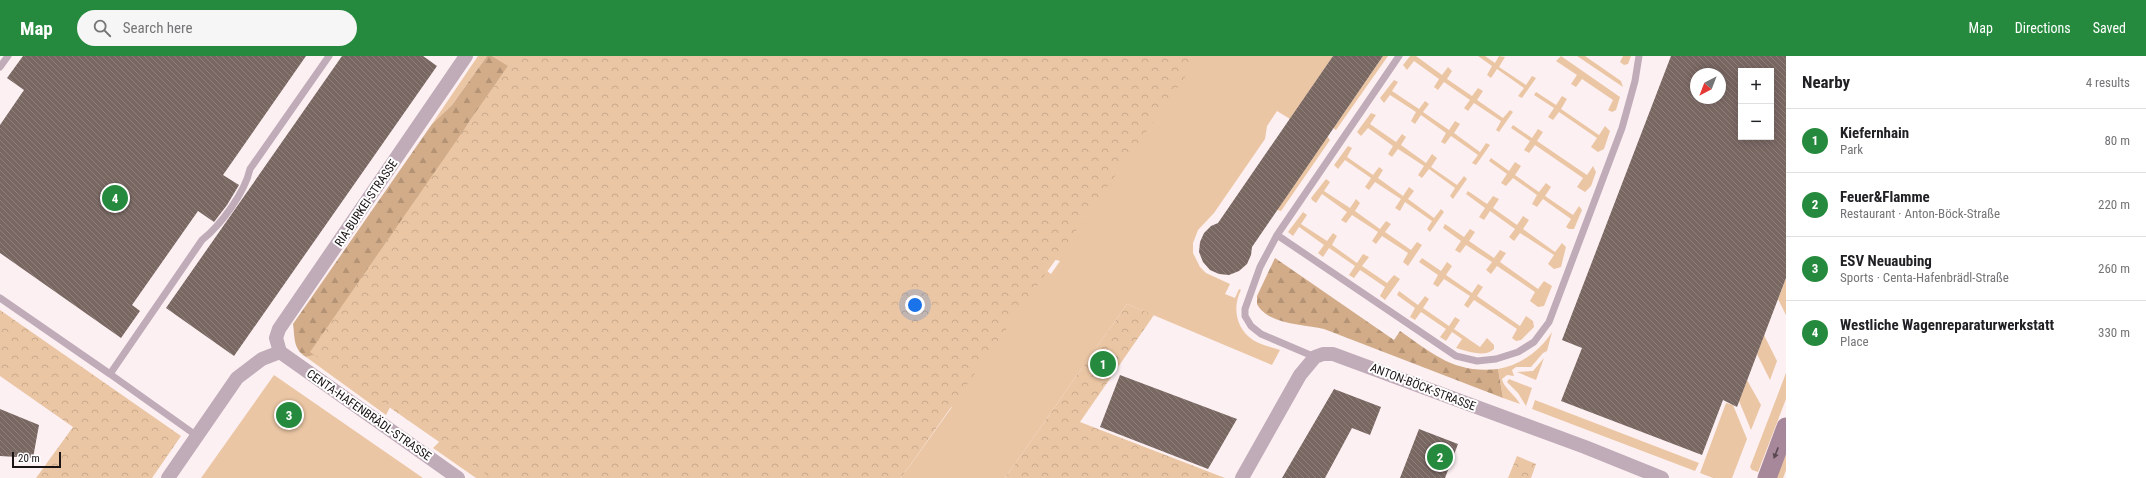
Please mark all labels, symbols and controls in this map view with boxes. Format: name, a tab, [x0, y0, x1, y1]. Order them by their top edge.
search box	[77, 10, 357, 46]
text: Map	[20, 17, 53, 40]
icon: search	[91, 17, 113, 39]
text: Search here	[123, 19, 193, 37]
text: Map	[1969, 20, 1993, 36]
text: Directions	[2015, 20, 2071, 36]
text: Saved	[2093, 20, 2126, 36]
north arrow	[1690, 68, 1726, 104]
map controls	[1738, 68, 1774, 140]
button: +	[1738, 68, 1774, 104]
text: Nearby	[1802, 72, 1850, 92]
text: 4 results	[2086, 75, 2130, 90]
button: −	[1738, 104, 1774, 140]
text: Kiefernhain	[1840, 124, 1909, 142]
text: 1	[1812, 133, 1818, 148]
text: 80 m	[2104, 133, 2130, 148]
text: Park	[1840, 142, 1863, 157]
street label: RIA-BURKEI-STRASSE	[332, 157, 400, 249]
pin: 4	[102, 183, 128, 213]
text: Feuer&Flamme	[1840, 188, 1930, 206]
text: 2	[1812, 197, 1818, 212]
text: 220 m	[2098, 197, 2130, 212]
text: Restaurant · Anton-Böck-Straße	[1840, 206, 2000, 221]
text: ESV Neuaubing	[1840, 252, 1932, 270]
text: 3	[1812, 261, 1818, 276]
text: 260 m	[2098, 261, 2130, 276]
text: Sports · Centa-Hafenbrädl-Straße	[1840, 270, 2009, 285]
your location	[905, 295, 925, 315]
text: Westliche Wagenreparaturwerkstatt	[1840, 316, 2054, 334]
text: 4	[1812, 325, 1818, 340]
text: 330 m	[2098, 325, 2130, 340]
text: Place	[1840, 334, 1869, 349]
pin: 1	[1090, 349, 1116, 379]
street label: ANTON-BÖCK-STRASSE	[1368, 360, 1478, 414]
street label: CENTA-HAFENBRÄDL-STRASSE	[304, 366, 435, 463]
pin: 3	[276, 400, 302, 430]
pin: 2	[1427, 442, 1453, 472]
one-way arrow	[1773, 447, 1779, 459]
scale bar	[12, 450, 61, 469]
text: 20 m	[18, 452, 40, 465]

